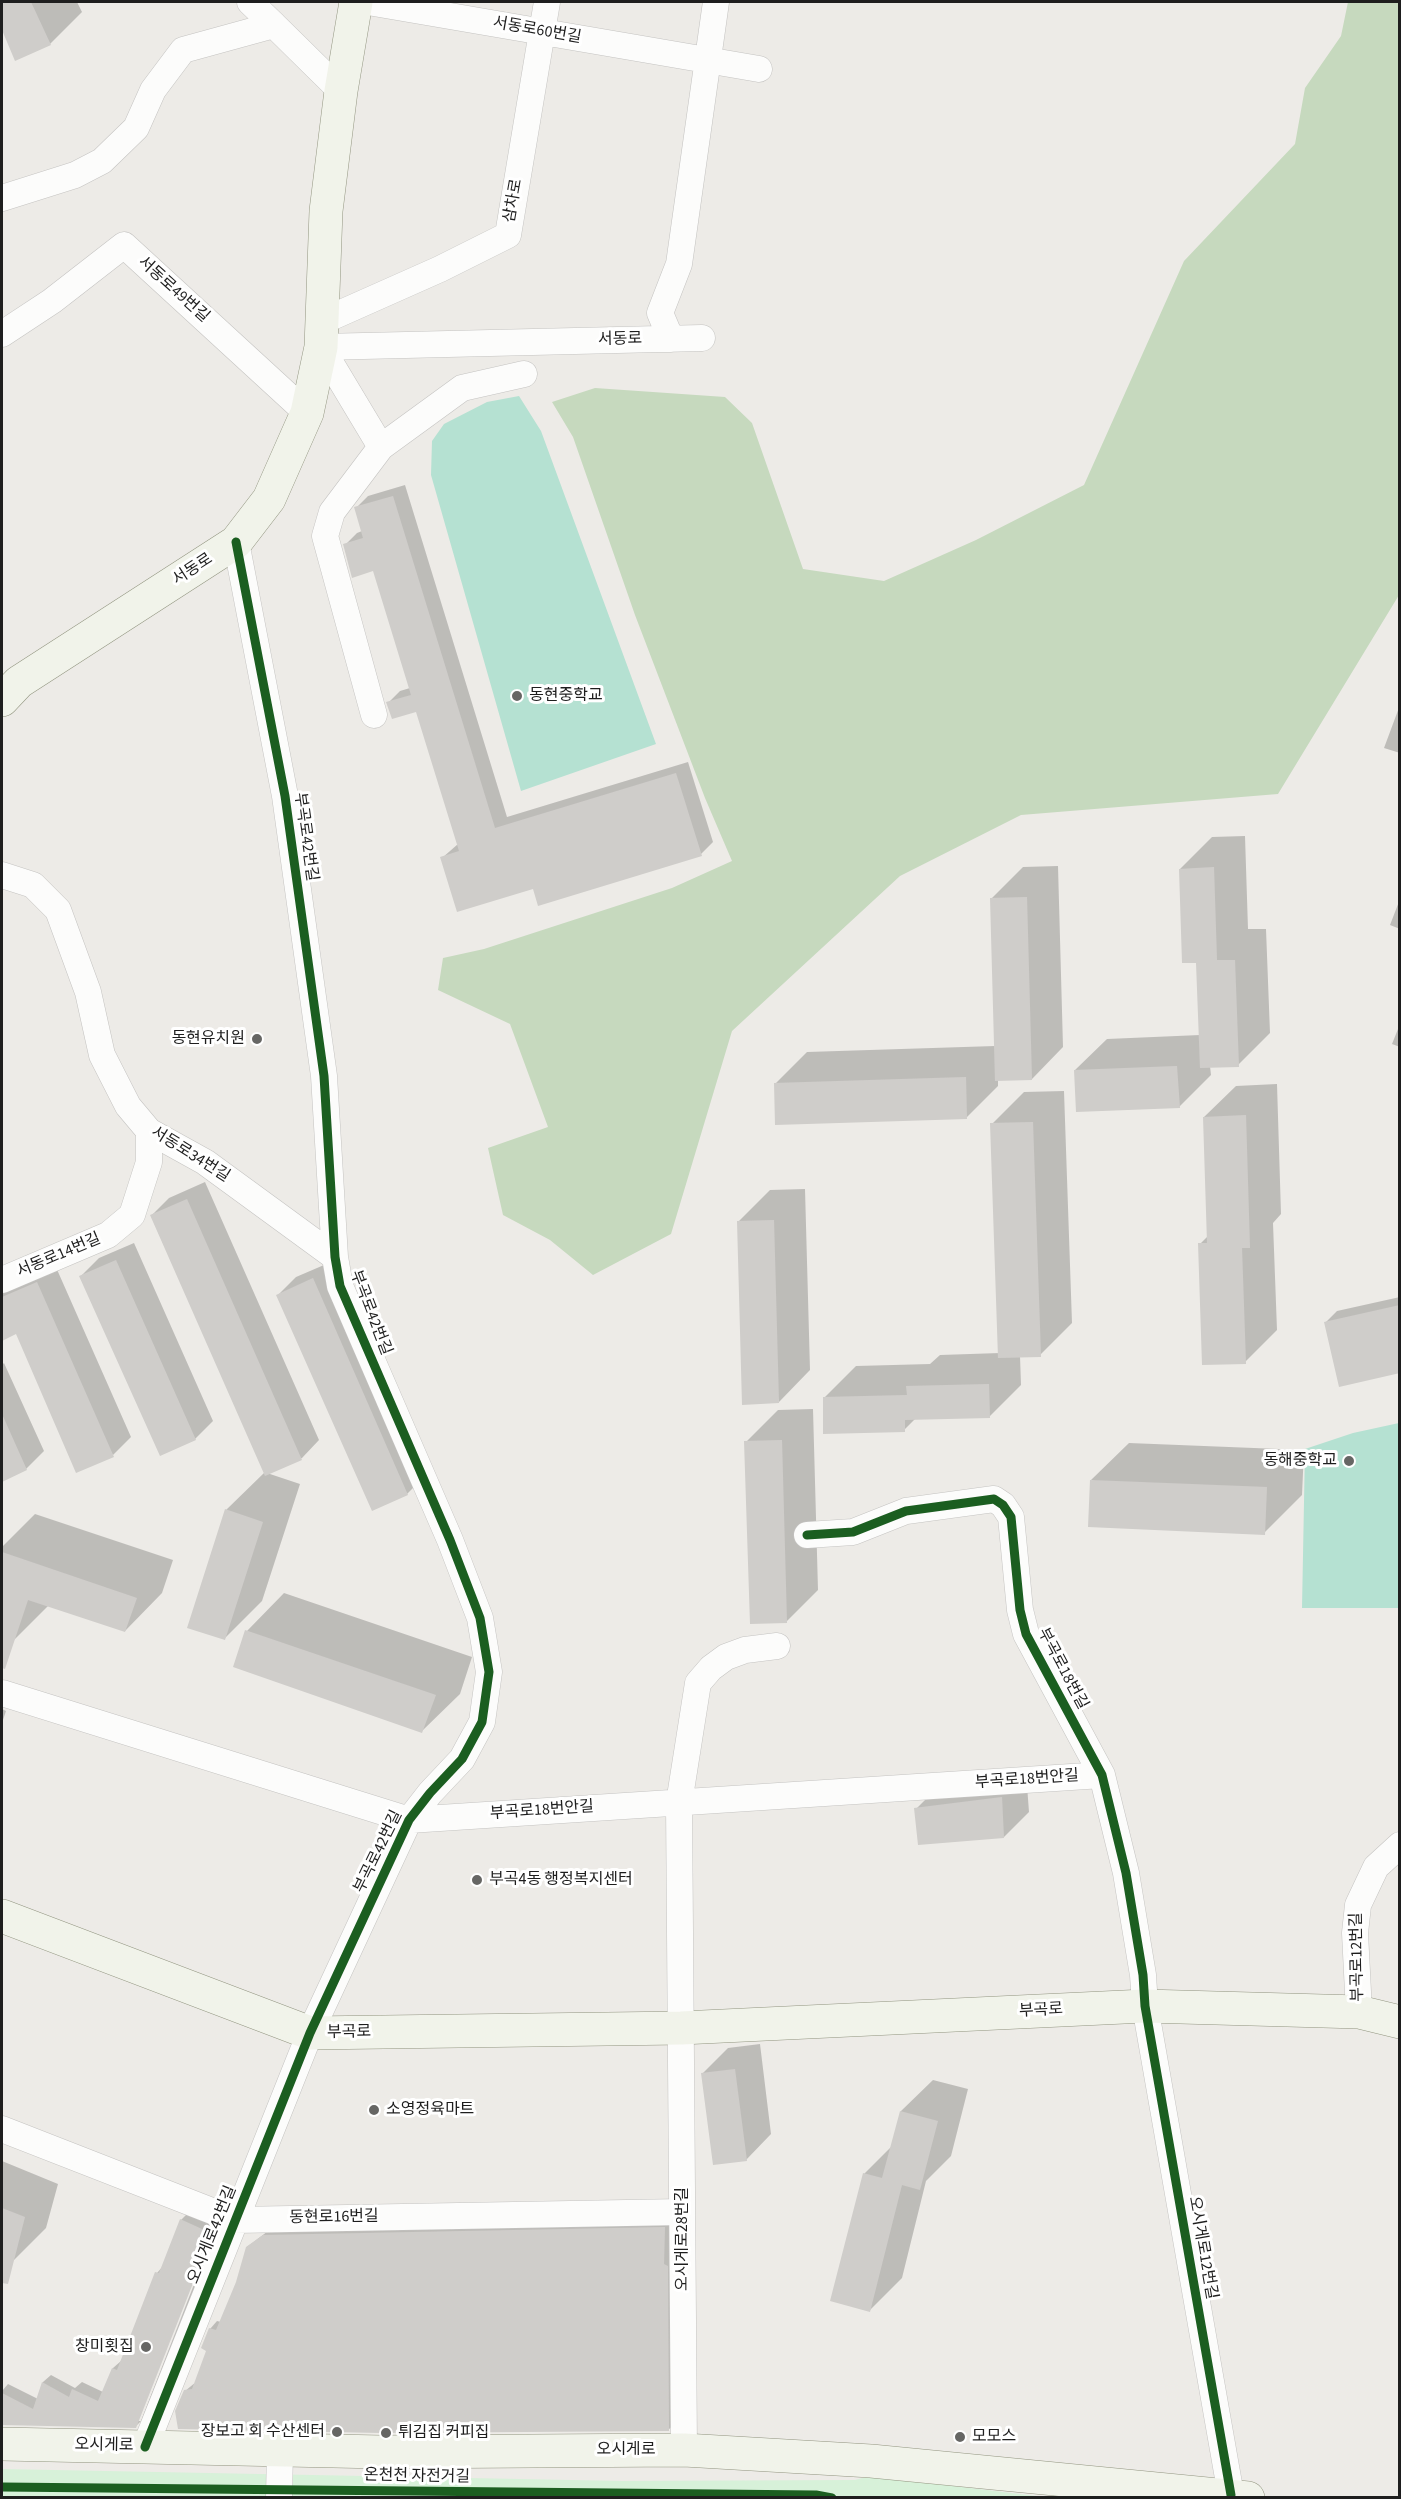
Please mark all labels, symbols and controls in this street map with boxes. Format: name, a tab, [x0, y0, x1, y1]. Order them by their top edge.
street label: 서동로60번길	[491, 14, 583, 48]
street label: 삼차로	[501, 178, 527, 224]
street label: 서동로49번길	[133, 253, 213, 327]
street label: 서동로	[598, 330, 642, 350]
street label: 서동로	[169, 550, 217, 590]
place label: 동현중학교	[529, 686, 603, 706]
marker: 동현중학교	[510, 689, 524, 703]
street label: 부곡로42번길	[289, 791, 321, 883]
place label: 동현유치원	[171, 1029, 245, 1049]
marker: 동현유치원	[250, 1032, 264, 1046]
street label: 서동로34번길	[147, 1123, 233, 1187]
street label: 서동로14번길	[14, 1230, 104, 1282]
street label: 부곡로42번길	[345, 1268, 395, 1358]
place label: 동해중학교	[1263, 1451, 1337, 1471]
marker: 동해중학교	[1342, 1454, 1356, 1468]
street label: 부곡로18번길	[1033, 1625, 1091, 1713]
street label: 부곡로18번안길	[974, 1767, 1080, 1793]
street label: 부곡로18번안길	[489, 1798, 595, 1824]
street label: 부곡로42번길	[351, 1808, 407, 1896]
place label: 부곡4동 행정복지센터	[489, 1870, 633, 1890]
marker: 부곡4동 행정복지센터	[470, 1873, 484, 1887]
street label: 부곡로12번길	[1348, 1912, 1368, 2002]
street label: 부곡로	[1018, 2000, 1064, 2022]
street label: 부곡로	[327, 2023, 371, 2043]
place label: 소영정육마트	[386, 2100, 474, 2120]
marker: 소영정육마트	[367, 2103, 381, 2117]
street label: 오시게로42번길	[185, 2183, 241, 2287]
street label: 오시게로28번길	[673, 2187, 693, 2291]
street label: 오시게로12번길	[1183, 2195, 1221, 2301]
street label: 동현로16번길	[289, 2208, 379, 2228]
place label: 창미횟집	[75, 2337, 134, 2357]
marker: 창미횟집	[139, 2340, 153, 2354]
place label: 장보고 회 수산센터	[201, 2422, 325, 2442]
place label: 튀김집 커피집	[398, 2423, 490, 2443]
marker: 장보고 회 수산센터	[330, 2425, 344, 2439]
marker: 튀김집 커피집	[379, 2426, 393, 2440]
place label: 모모스	[972, 2427, 1016, 2447]
marker: 모모스	[953, 2430, 967, 2444]
street label: 오시게로	[74, 2436, 134, 2456]
street label: 오시게로	[597, 2440, 655, 2460]
street label: 온천천 자전거길	[364, 2466, 470, 2488]

